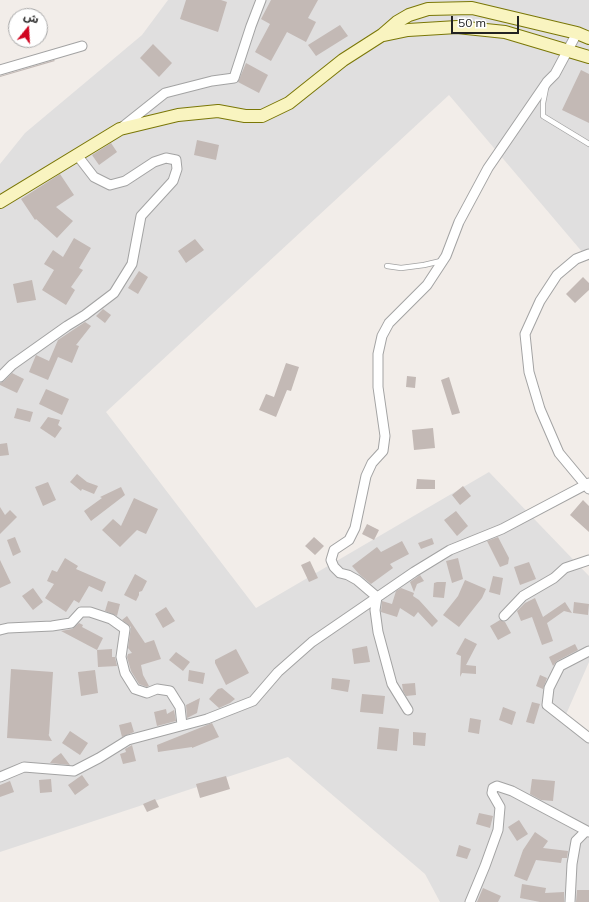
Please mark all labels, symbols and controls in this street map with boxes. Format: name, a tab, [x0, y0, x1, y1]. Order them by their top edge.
north arrow	[8, 8, 48, 48]
scale bar	[453, 8, 521, 34]
text: ش	[22, 9, 41, 27]
text: 50 m	[458, 15, 486, 30]

